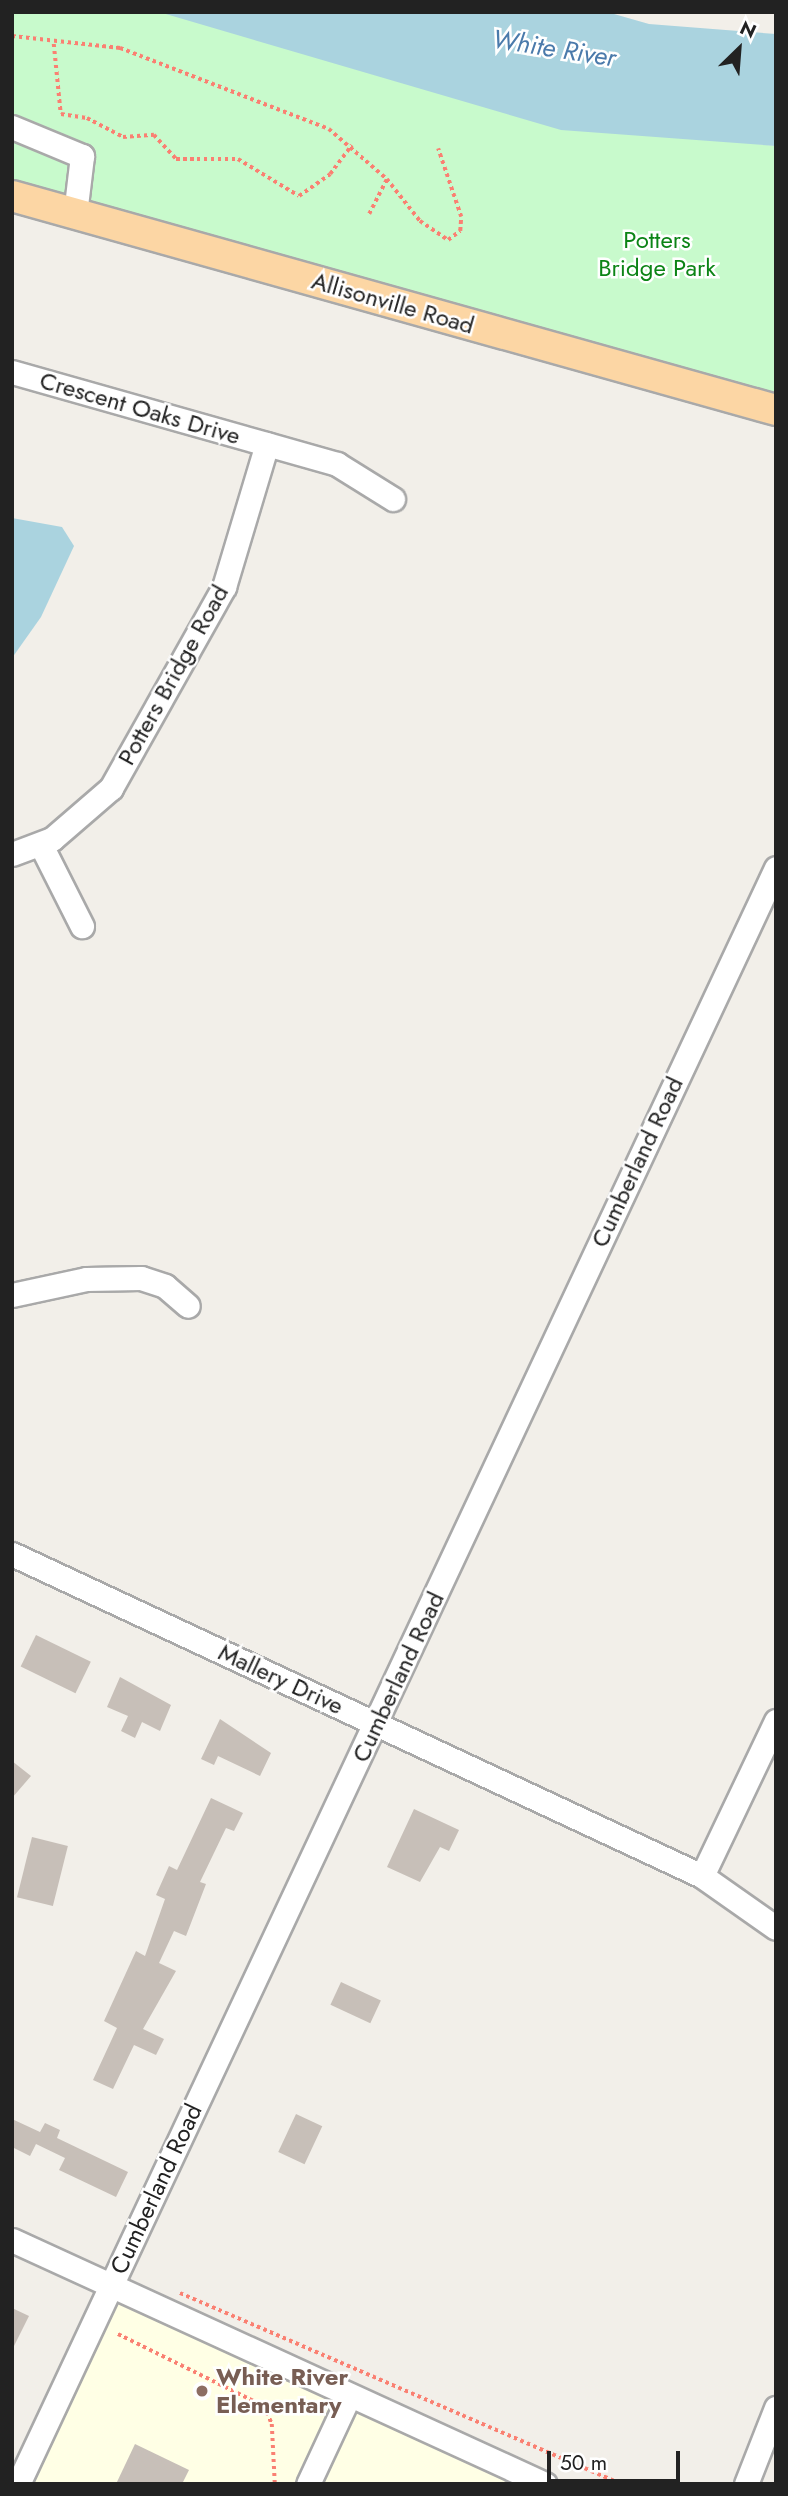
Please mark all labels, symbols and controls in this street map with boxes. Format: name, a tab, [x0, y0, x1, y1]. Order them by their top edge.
north arrow	[704, 14, 774, 84]
text: N	[736, 14, 761, 45]
water label: White River	[490, 24, 618, 74]
park label: Potters Bridge Park	[598, 226, 716, 282]
street label: Allisonville Road	[309, 266, 477, 340]
street label: Crescent Oaks Drive	[37, 366, 243, 450]
street label: Potters Bridge Road	[112, 580, 234, 770]
street label: Cumberland Road	[585, 1072, 689, 1252]
street label: Cumberland Road	[346, 1587, 450, 1767]
street label: Mallery Drive	[214, 1638, 348, 1720]
street label: Cumberland Road	[104, 2099, 208, 2279]
place label: White River Elementary	[216, 2363, 348, 2419]
marker: White River Elementary	[194, 2383, 210, 2399]
scale bar	[550, 2436, 683, 2480]
text: 50 m	[560, 2448, 607, 2478]

